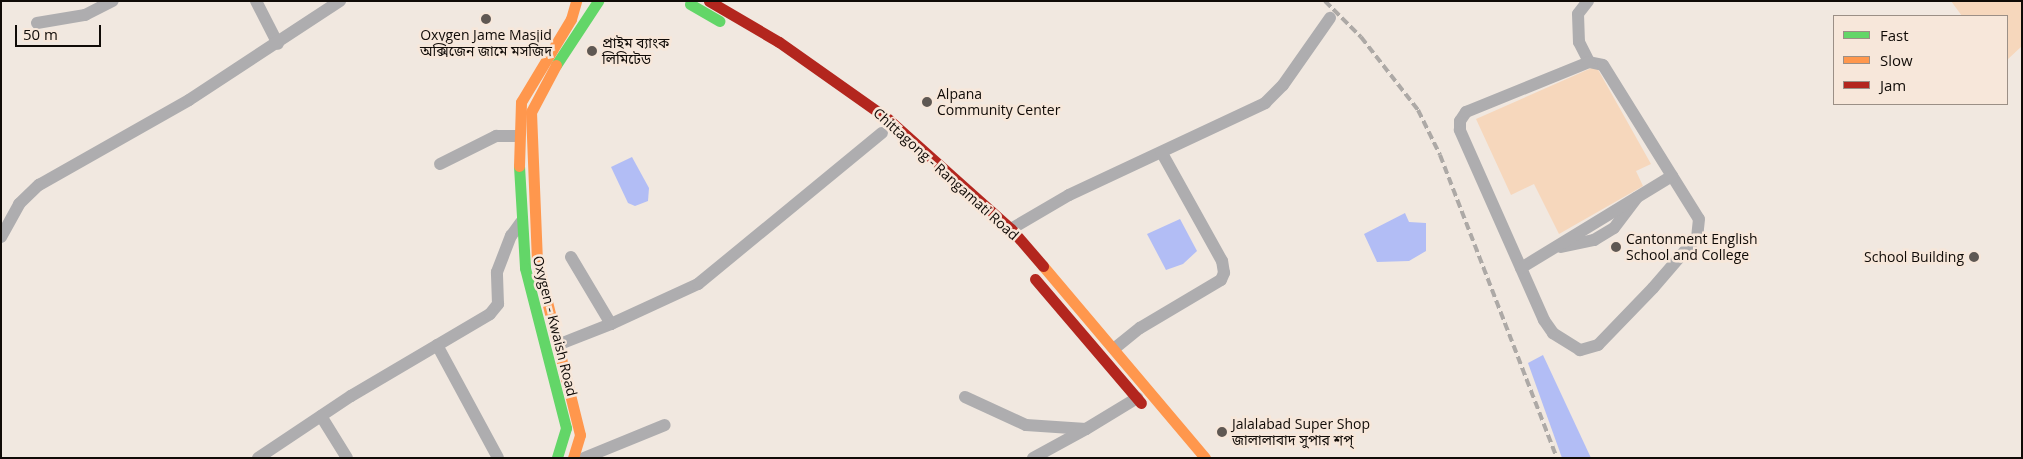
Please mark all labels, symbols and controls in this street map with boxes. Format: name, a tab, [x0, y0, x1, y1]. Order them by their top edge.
marker: Oxygen Jame Masjid অক্সিজেন জামে মসজিদ	[480, 13, 492, 25]
scale bar	[18, 15, 104, 47]
legend	[1833, 15, 2008, 105]
text: 50 m	[23, 24, 58, 44]
text: Fast	[1880, 25, 1909, 45]
place label: Oxygen Jame Masjid অক্সিজেন জামে মসজিদ	[420, 27, 552, 59]
place label: প্রাইম ব্যাংক লিমিটেড	[602, 35, 669, 68]
marker: প্রাইম ব্যাংক লিমিটেড	[586, 45, 598, 57]
text: Slow	[1880, 50, 1913, 70]
text: Jam	[1880, 75, 1906, 95]
place label: Alpana Community Center	[937, 86, 1060, 118]
marker: Alpana Community Center	[921, 96, 933, 108]
street label: Chittagong - Rangamati Road	[870, 104, 1022, 244]
place label: Cantonment English School and College	[1626, 231, 1758, 264]
marker: Cantonment English School and College	[1610, 241, 1622, 253]
place label: School Building	[1864, 249, 1964, 265]
marker: School Building	[1968, 251, 1980, 263]
street label: Oxygen - Kwaish Road	[529, 254, 581, 398]
place label: Jalalabad Super Shop জালালাবাদ সুপার শপ্	[1232, 416, 1370, 448]
marker: Jalalabad Super Shop জালালাবাদ সুপার শপ্	[1216, 426, 1228, 438]

